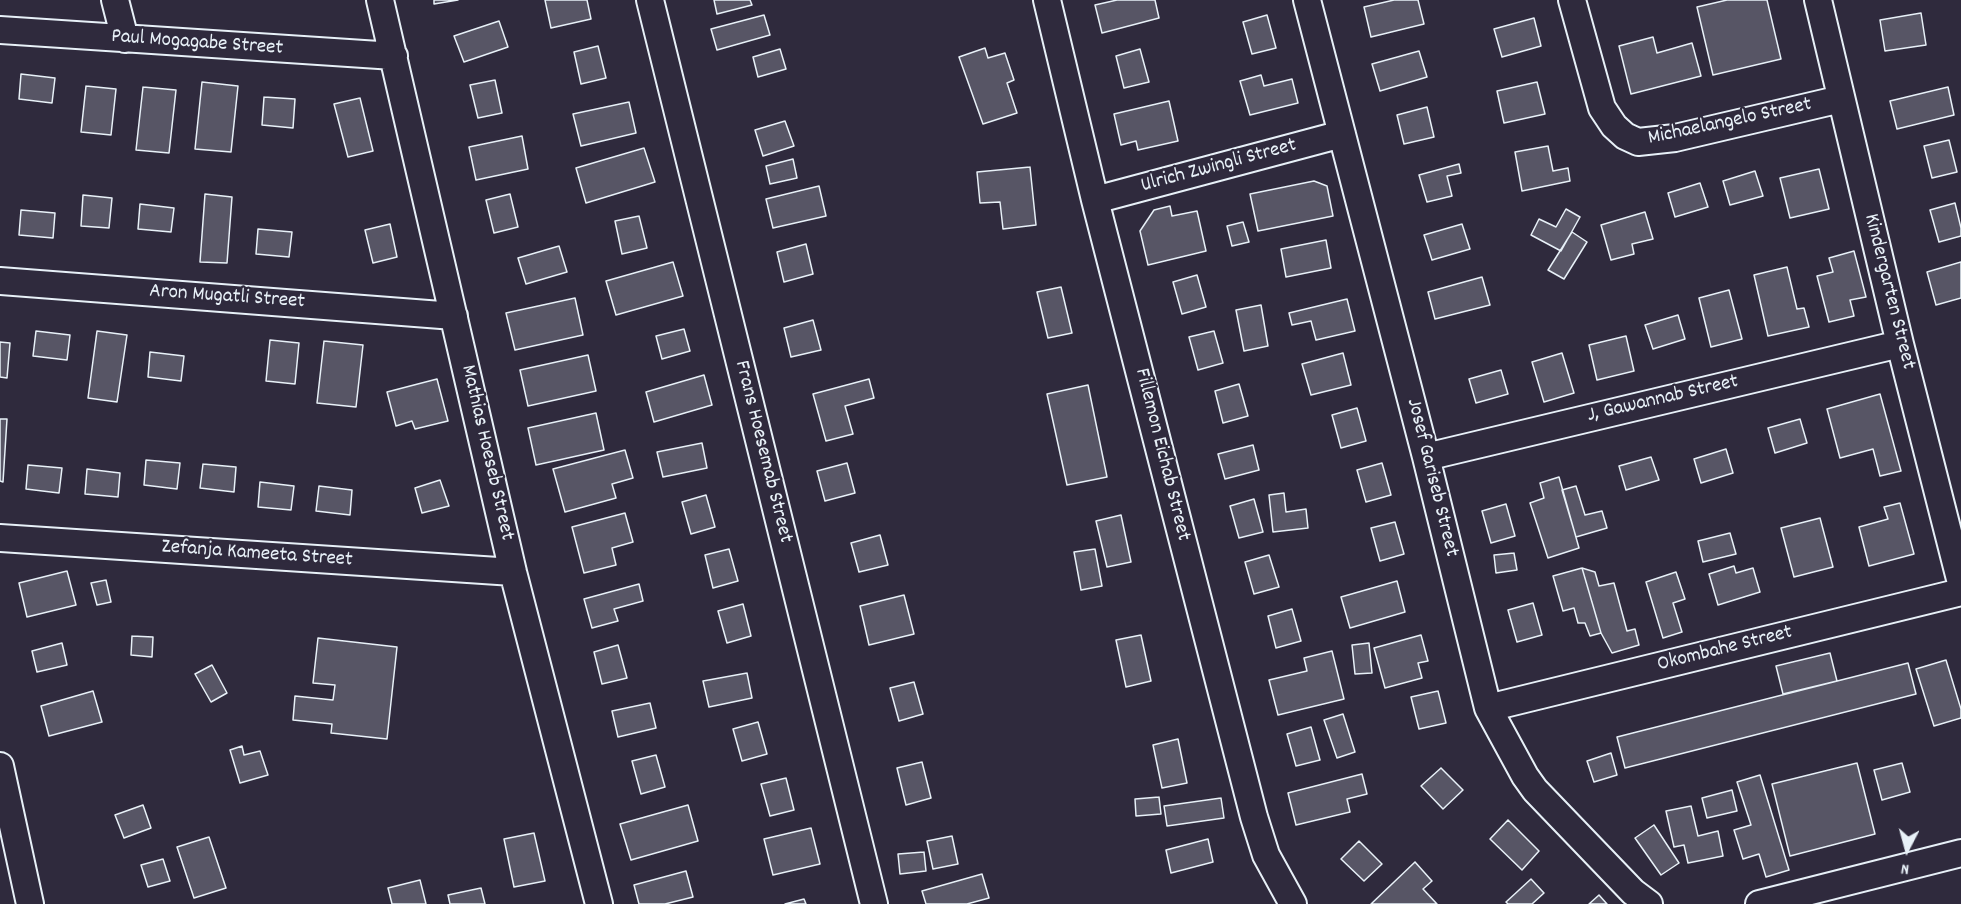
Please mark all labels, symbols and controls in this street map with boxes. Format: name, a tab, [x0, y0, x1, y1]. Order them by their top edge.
street label: Paul Mogagabe Street	[110, 25, 284, 63]
street label: Michaelangelo Street	[1646, 93, 1814, 153]
street label: Ulrich Zwingli Street	[1139, 134, 1299, 200]
street label: Kindergarten Street	[1856, 212, 1920, 372]
street label: Aron Mugatli Street	[148, 280, 306, 316]
street label: Frans Hoesemab Street	[727, 358, 797, 546]
street label: Mathias Hoeseb Street	[454, 363, 518, 543]
street label: Fillemon Eichab Street	[1127, 366, 1195, 544]
street label: J, Gawannab Street	[1585, 370, 1741, 430]
street label: Josef Gariseb Street	[1399, 396, 1463, 560]
street label: Zefanja Kameeta Street	[161, 536, 353, 574]
street label: Okombahe Street	[1655, 621, 1795, 679]
north arrow	[1877, 820, 1937, 880]
text: N	[1900, 857, 1910, 880]

